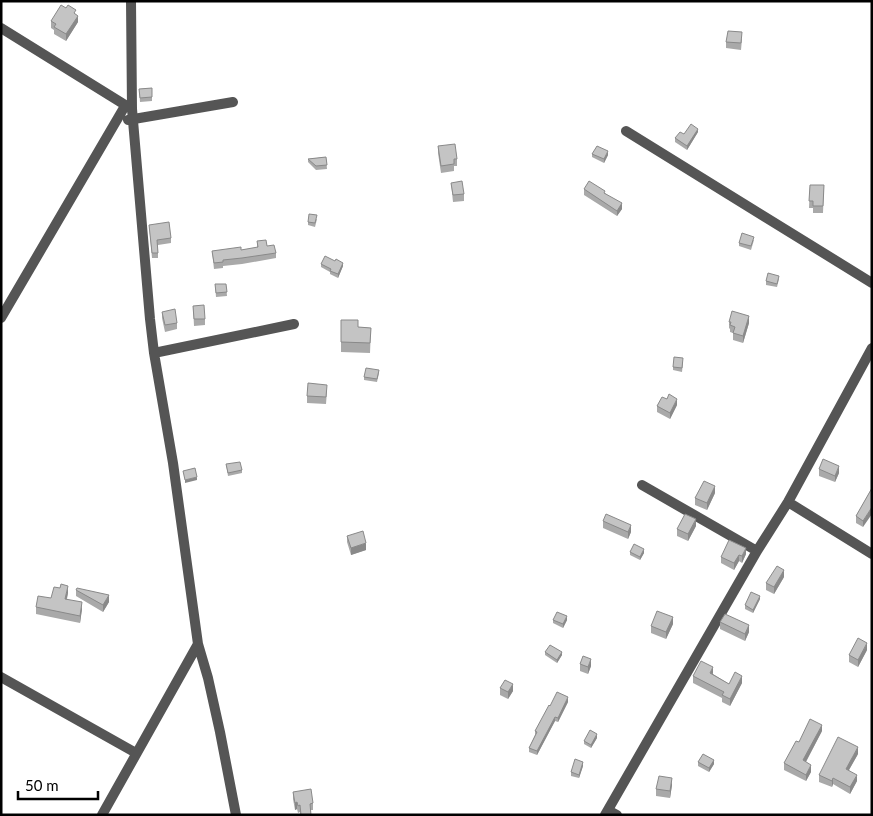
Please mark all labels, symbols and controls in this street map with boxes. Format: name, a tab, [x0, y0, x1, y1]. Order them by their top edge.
scale bar	[18, 768, 98, 800]
text: 50 m	[25, 776, 59, 794]

